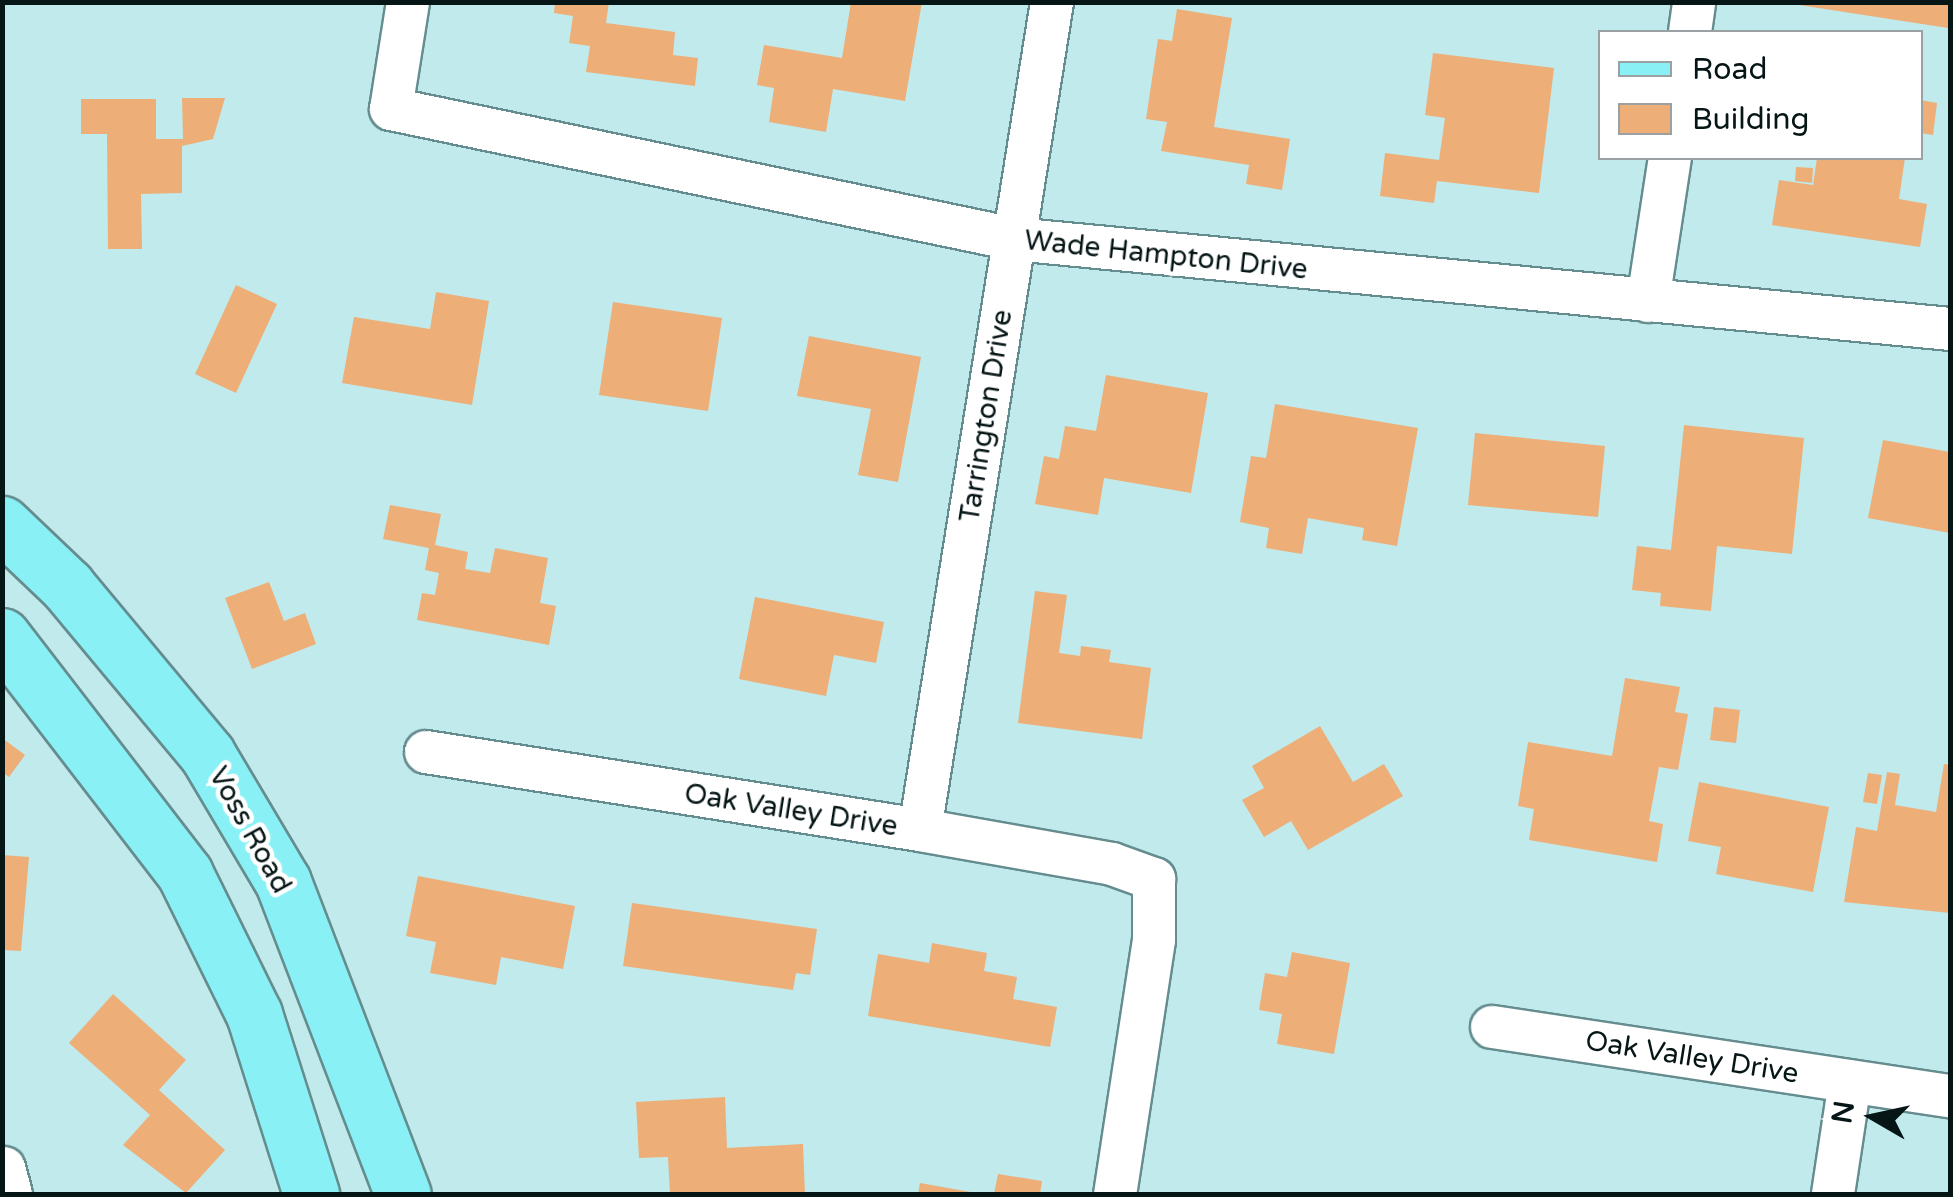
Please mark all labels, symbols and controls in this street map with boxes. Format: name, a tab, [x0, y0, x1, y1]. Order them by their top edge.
legend	[1598, 30, 1923, 160]
text: Road	[1692, 51, 1767, 88]
text: Building	[1692, 101, 1809, 138]
street label: Wade Hampton Drive	[1023, 223, 1309, 287]
street label: Tarrington Drive	[953, 307, 1019, 525]
street label: Voss Road	[202, 761, 298, 899]
street label: Oak Valley Drive	[682, 777, 900, 843]
street label: Oak Valley Drive	[1583, 1024, 1801, 1090]
north arrow	[1823, 1067, 1923, 1167]
text: N	[1825, 1099, 1862, 1126]

